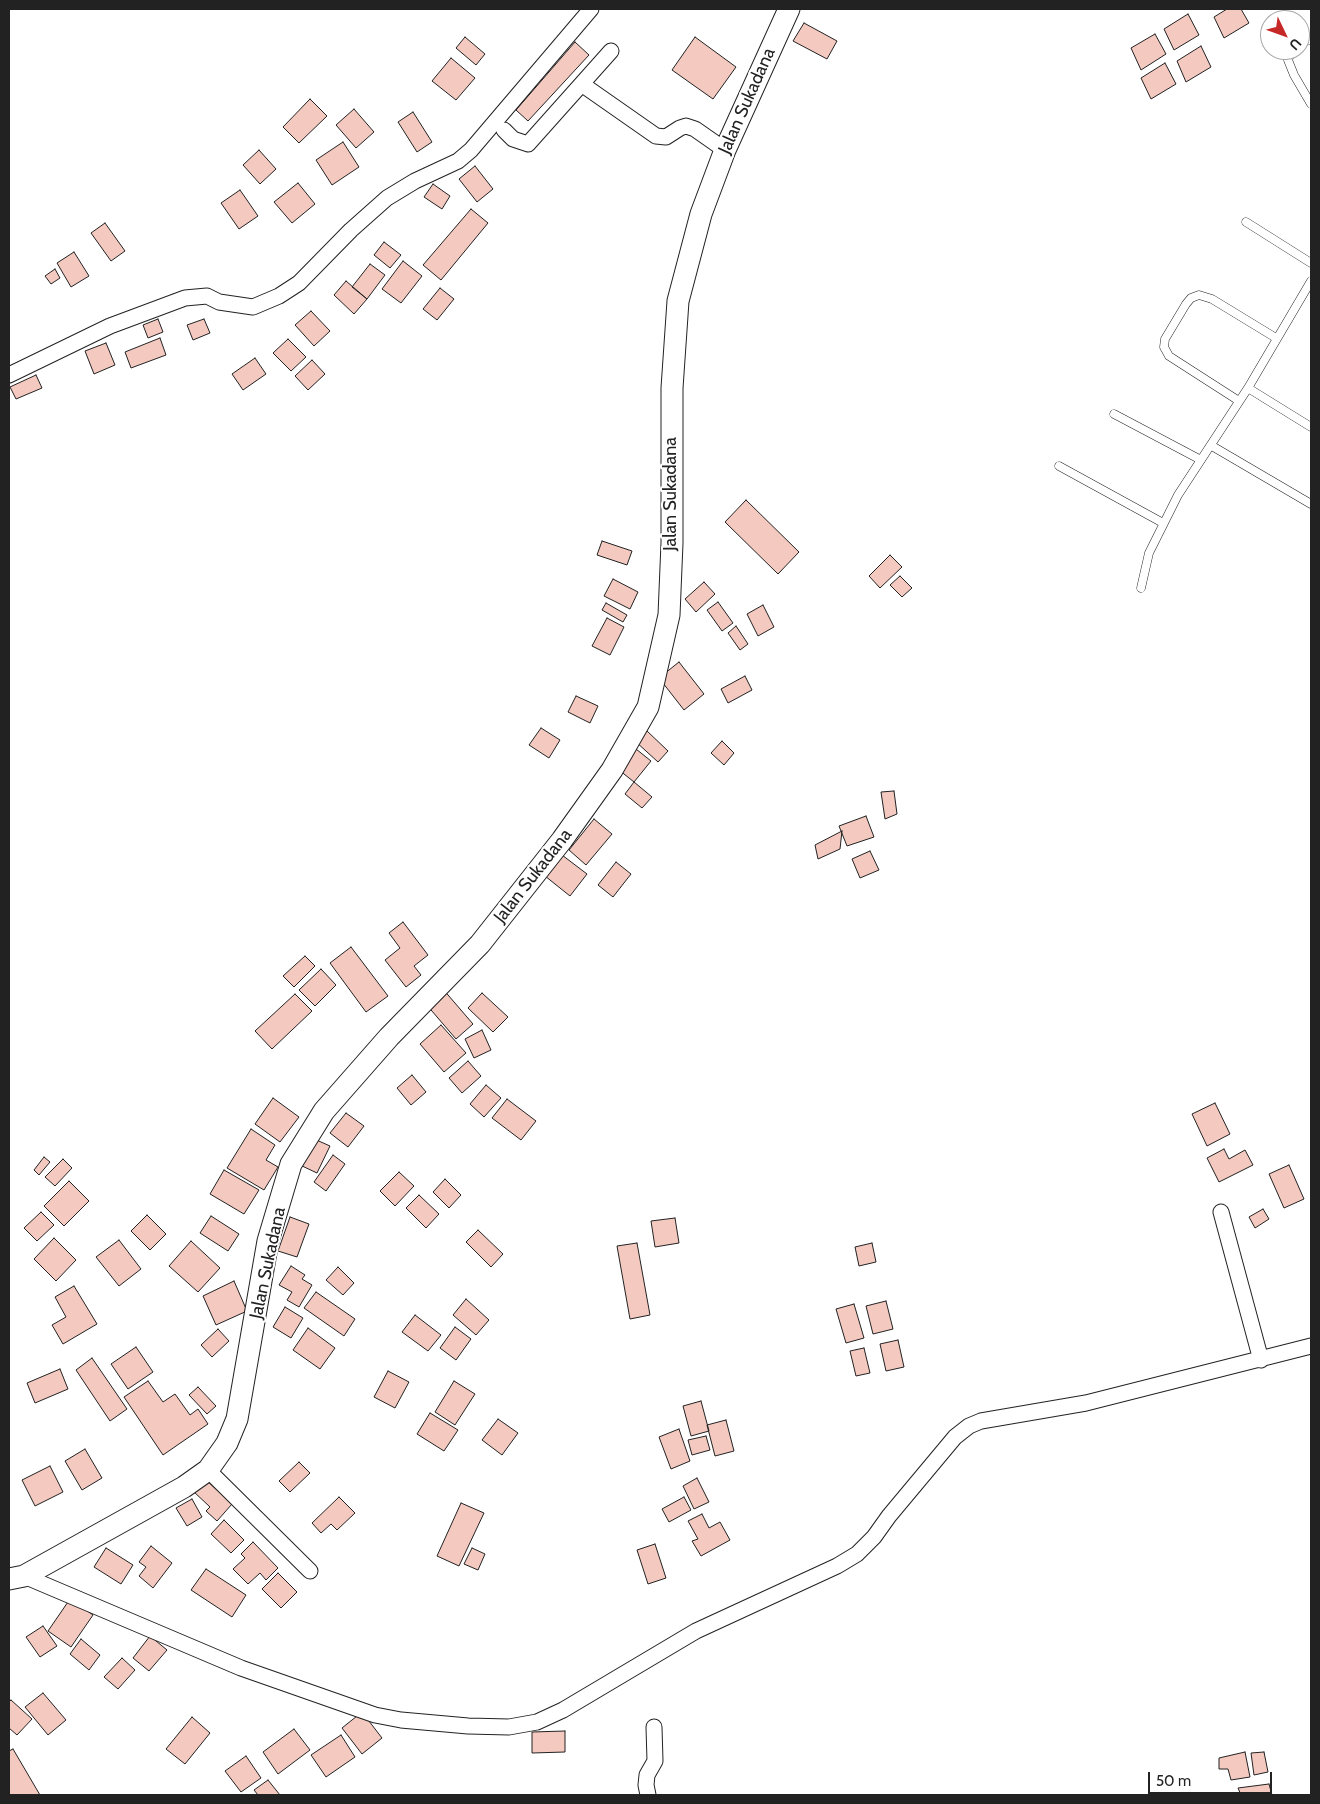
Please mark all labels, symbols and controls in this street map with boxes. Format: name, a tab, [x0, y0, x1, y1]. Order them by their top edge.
north arrow	[1260, 10, 1310, 60]
text: U	[1285, 35, 1305, 54]
street label: Jalan Sukadana	[714, 45, 780, 157]
street label: Jalan Sukadana	[660, 437, 682, 551]
street label: Jalan Sukadana	[489, 825, 577, 927]
street label: Jalan Sukadana	[246, 1205, 290, 1321]
scale bar	[1150, 1762, 1274, 1794]
text: 50 m	[1156, 1772, 1191, 1790]

